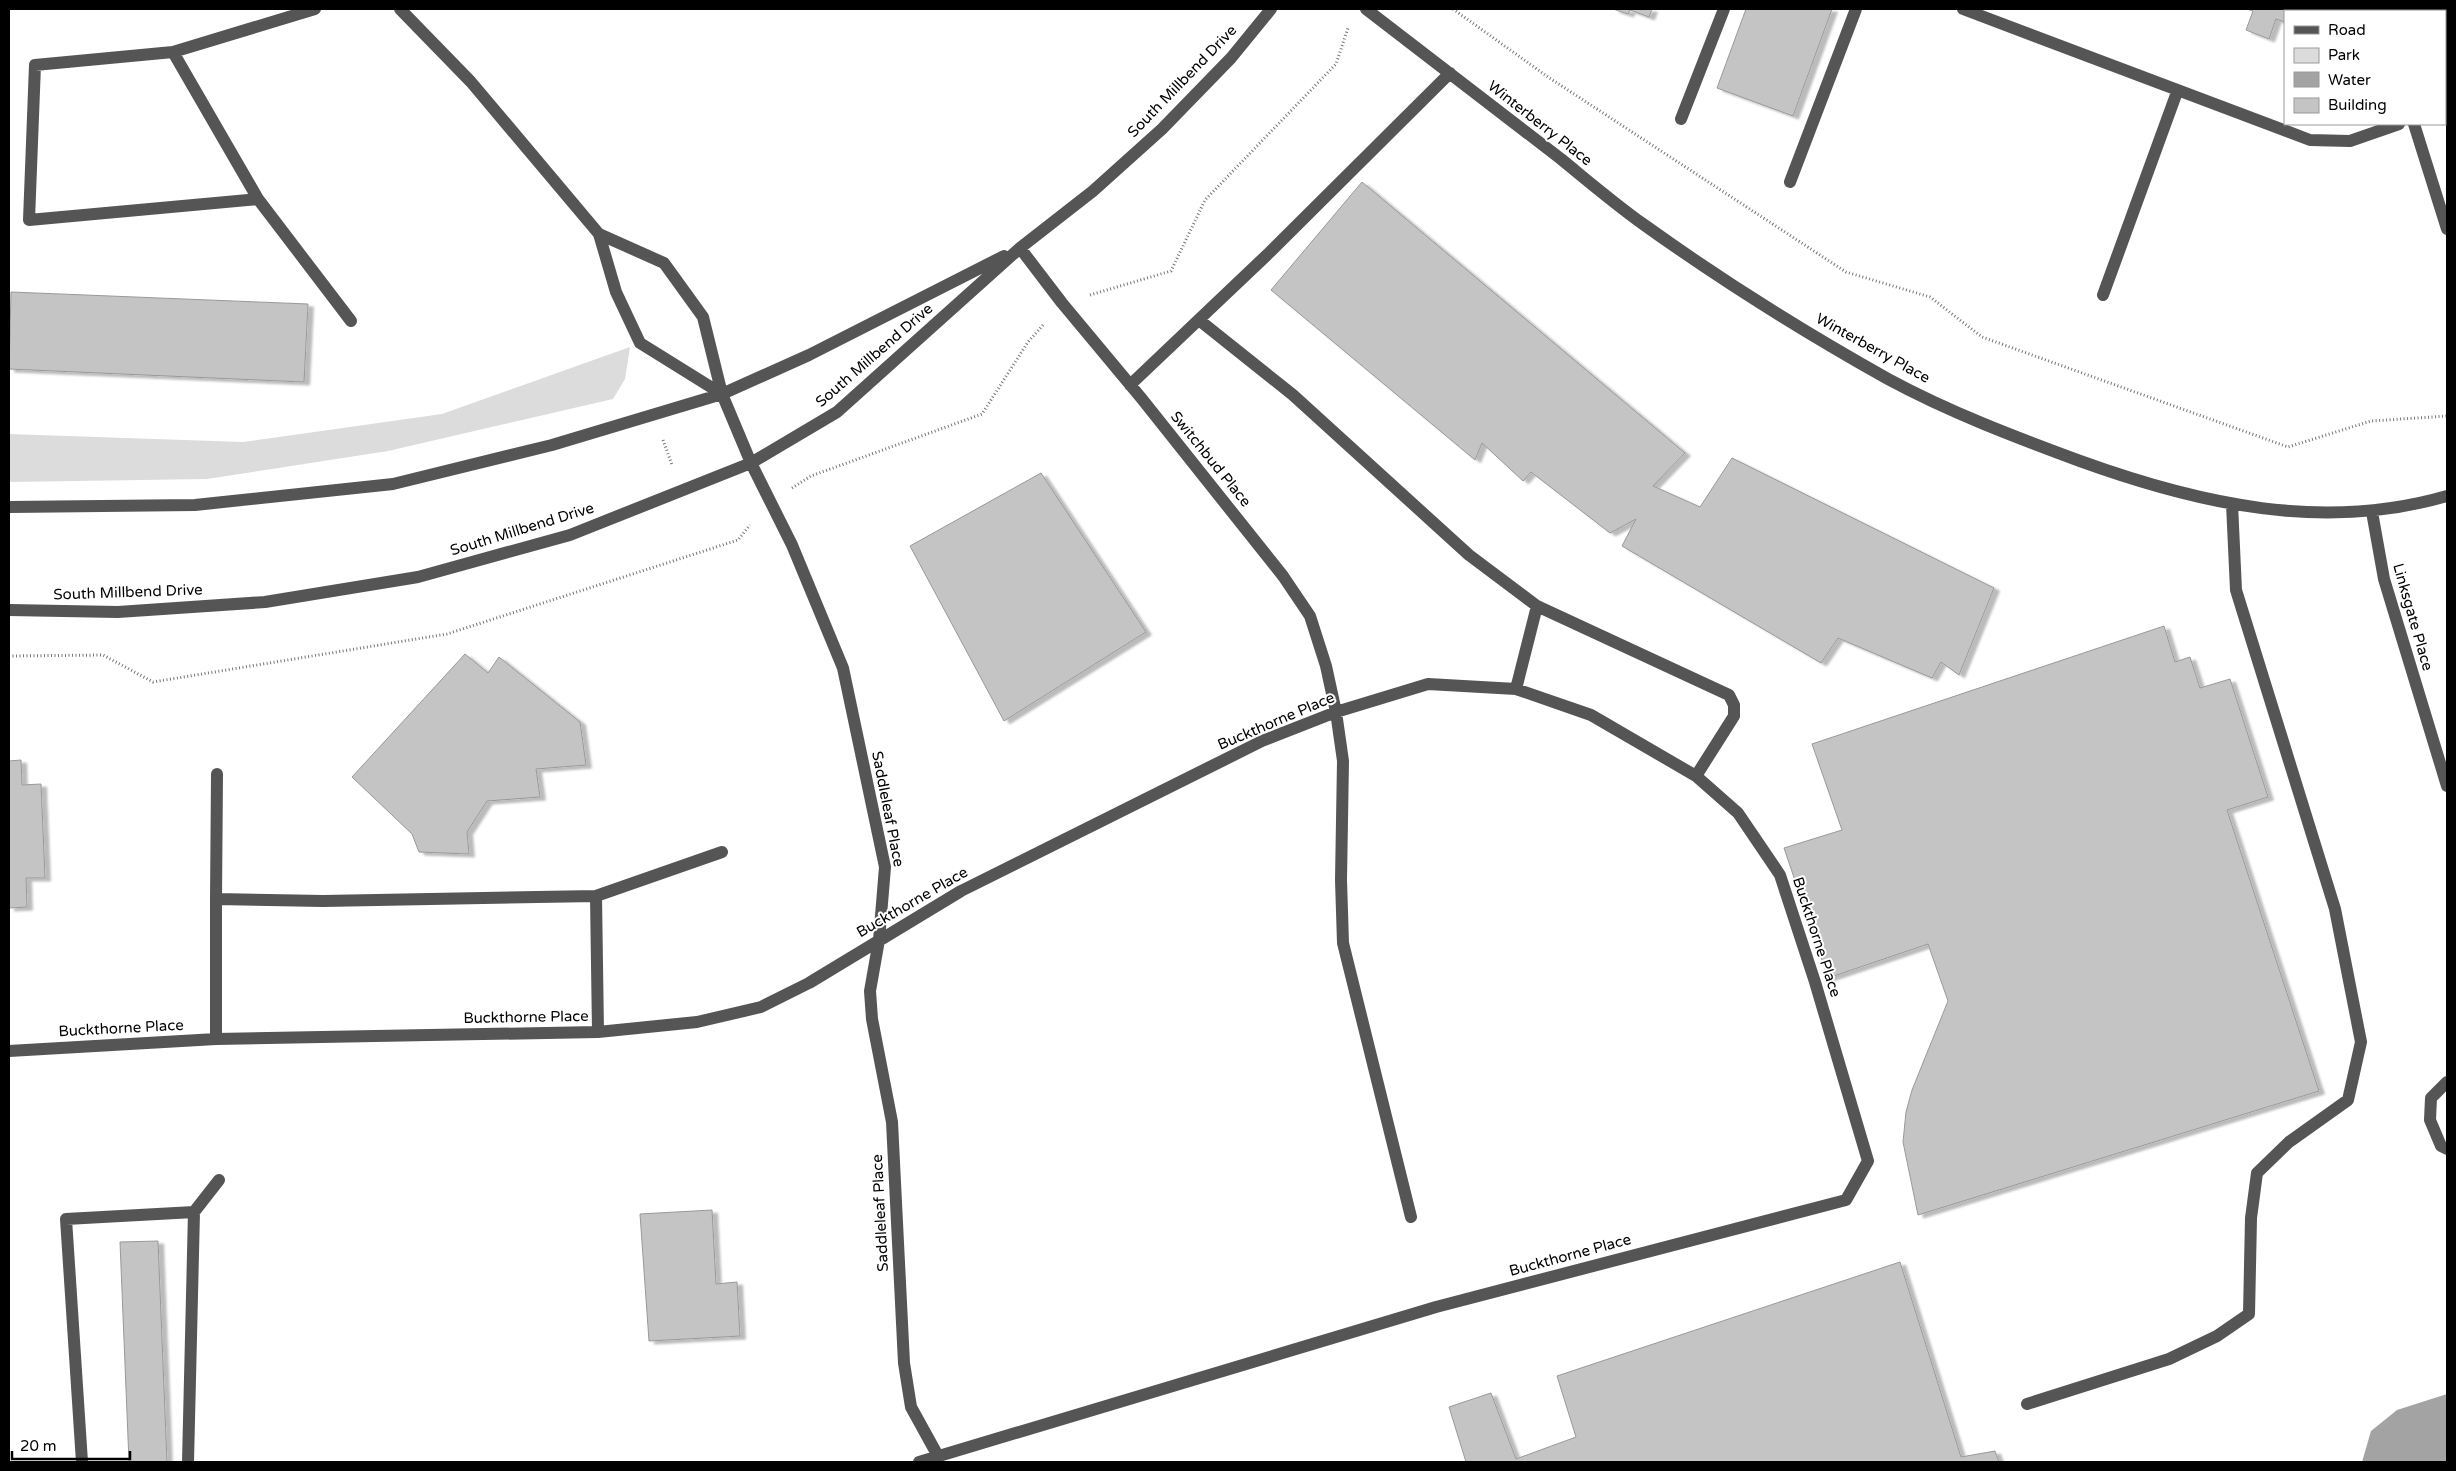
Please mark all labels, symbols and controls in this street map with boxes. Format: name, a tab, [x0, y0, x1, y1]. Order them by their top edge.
legend	[2284, 10, 2446, 125]
street label: South Millbend Drive	[1124, 21, 1240, 141]
text: Road	[2328, 21, 2366, 39]
text: Park	[2328, 46, 2360, 64]
text: Water	[2328, 71, 2371, 89]
street label: Winterberry Place	[1484, 77, 1596, 169]
text: Building	[2328, 96, 2387, 114]
street label: South Millbend Drive	[812, 299, 936, 411]
street label: Winterberry Place	[1813, 309, 1933, 387]
street label: Switchbud Place	[1167, 408, 1255, 510]
street label: South Millbend Drive	[448, 499, 596, 559]
street label: Linksgate Place	[2389, 561, 2437, 673]
street label: South Millbend Drive	[53, 580, 203, 604]
street label: Buckthorne Place	[1215, 688, 1337, 754]
street label: Saddleleaf Place	[868, 750, 908, 868]
street label: Buckthorne Place	[853, 863, 971, 941]
street label: Buckthorne Place	[1789, 875, 1845, 999]
street label: Buckthorne Place	[463, 1007, 589, 1027]
street label: Buckthorne Place	[58, 1016, 184, 1040]
street label: Saddleleaf Place	[868, 1154, 892, 1272]
street label: Buckthorne Place	[1507, 1230, 1633, 1280]
scale bar	[12, 1428, 130, 1460]
text: 20 m	[20, 1437, 57, 1455]

